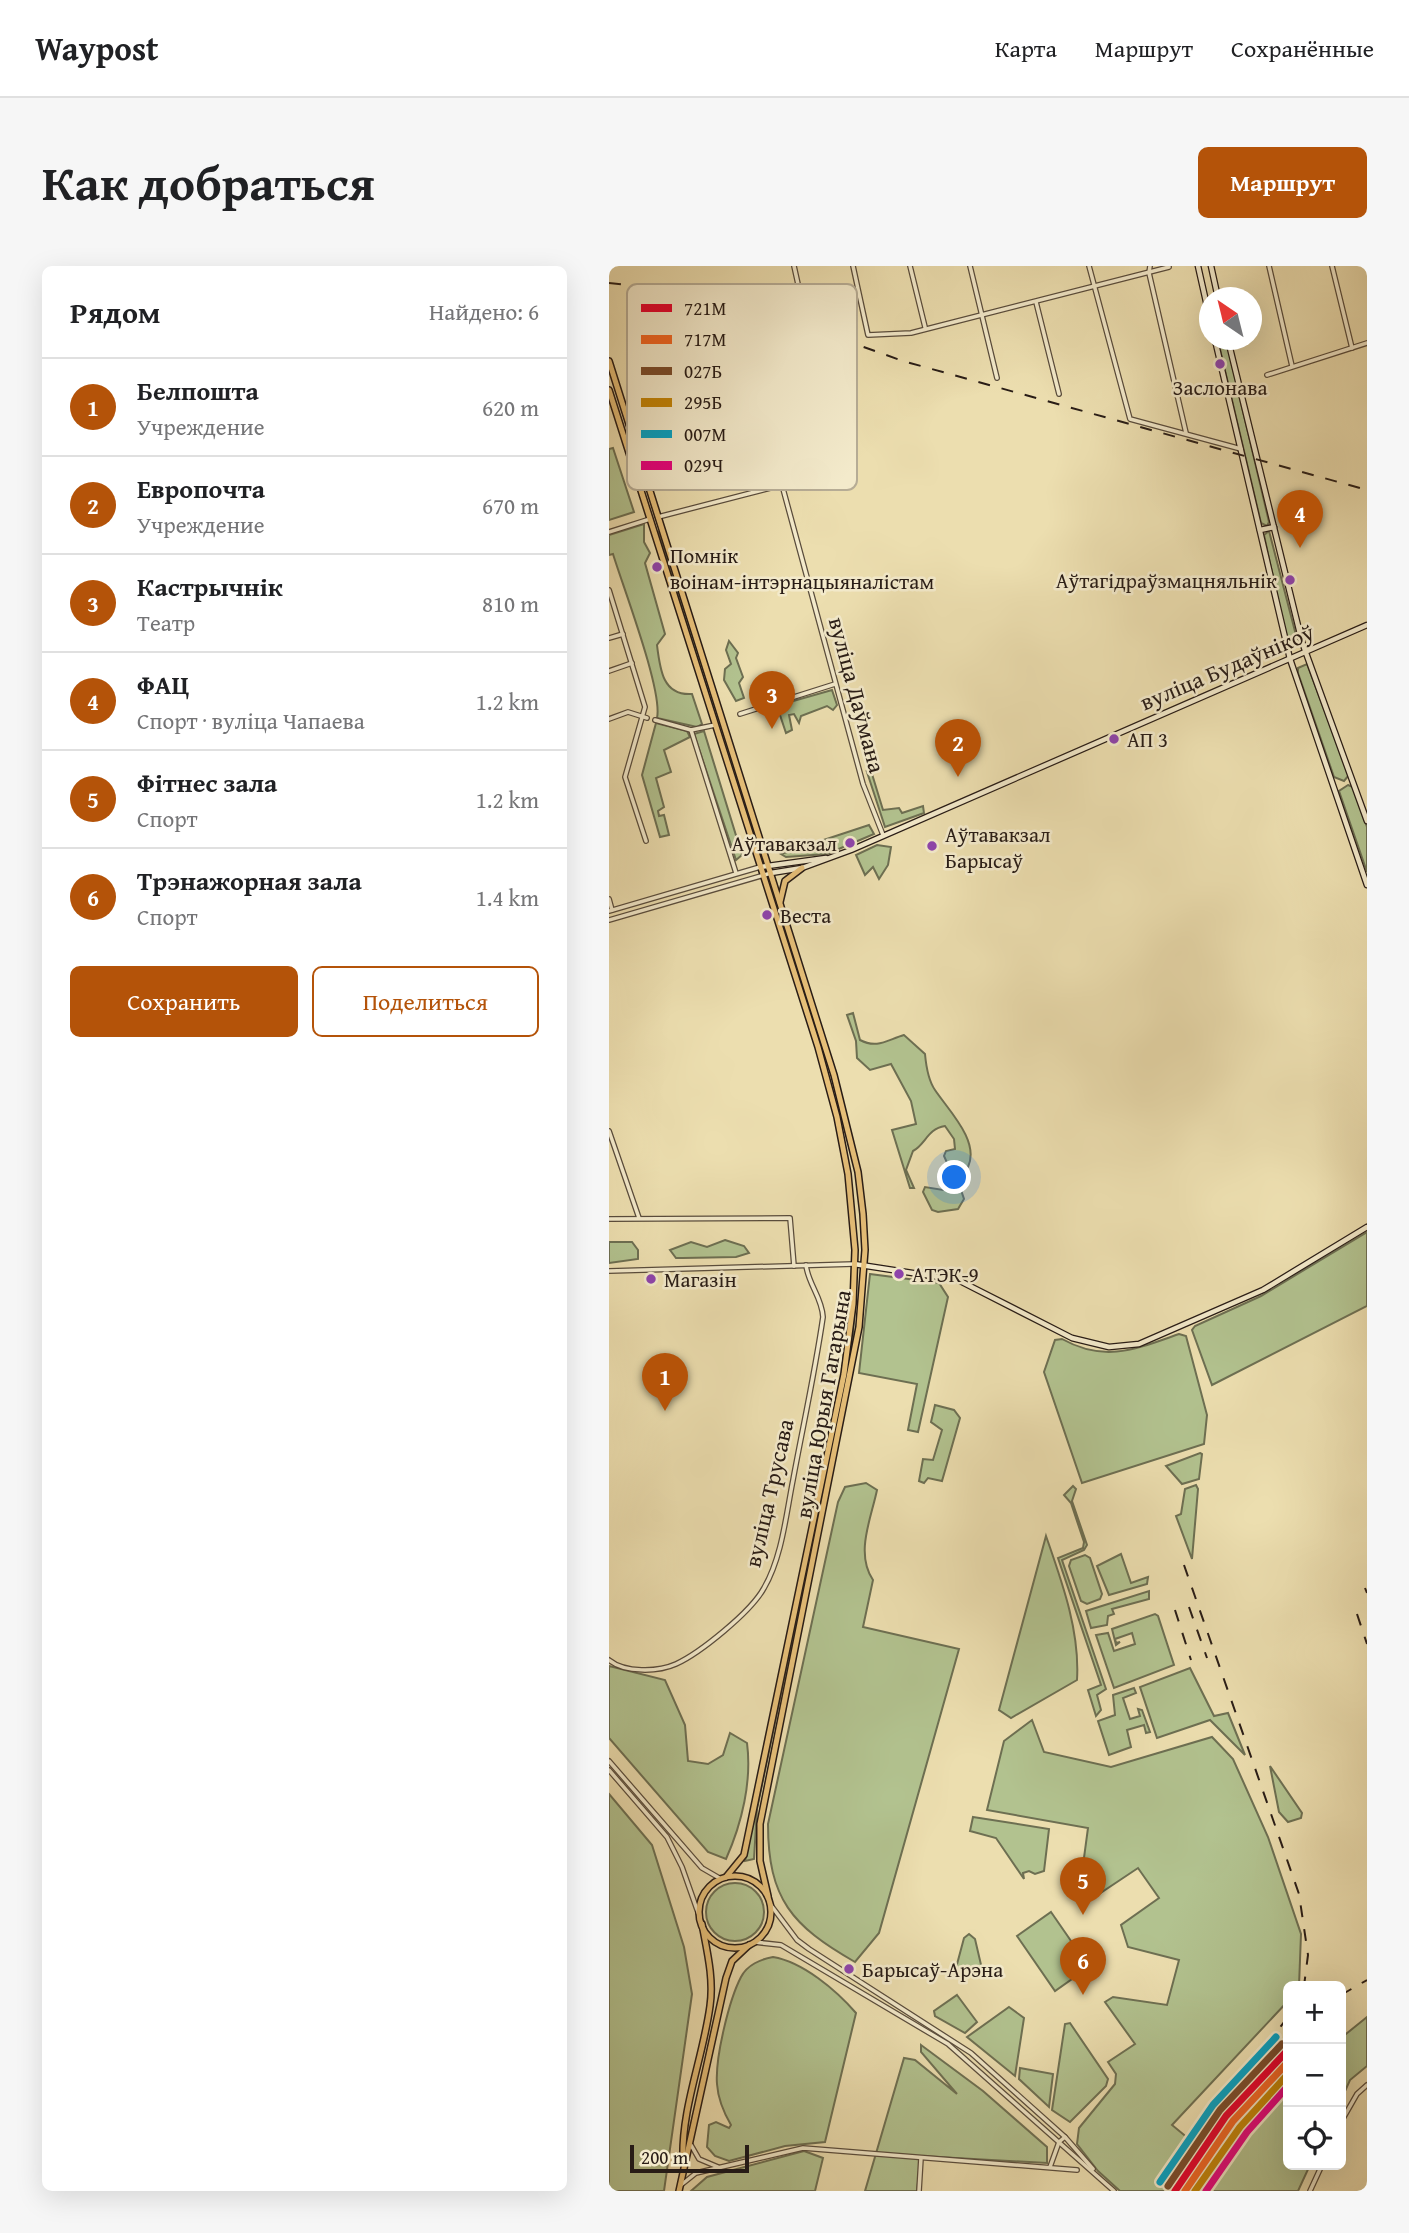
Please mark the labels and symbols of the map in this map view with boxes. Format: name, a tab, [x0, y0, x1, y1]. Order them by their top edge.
legend	[627, 284, 857, 490]
north arrow	[1199, 287, 1262, 350]
text: 721М	[684, 294, 726, 322]
text: 717М	[684, 325, 726, 353]
text: 027Б	[684, 357, 722, 385]
marker: Заслонава	[1213, 357, 1227, 371]
place label: Заслонава	[1173, 372, 1267, 403]
text: 295Б	[684, 388, 722, 416]
text: 007М	[684, 420, 726, 448]
text: 029Ч	[684, 451, 723, 479]
pin: 4	[1277, 490, 1323, 548]
place label: Помнік воінам-інтэрнацыяналістам	[670, 540, 934, 597]
marker: Помнік воінам-інтэрнацыяналістам	[650, 560, 664, 574]
place label: Аўтагідраўзмацняльнік	[1056, 565, 1277, 596]
marker: Аўтагідраўзмацняльнік	[1283, 573, 1297, 587]
street label: вуліца Даўмана	[821, 613, 894, 777]
street label: вуліца Будаўнікоў	[1135, 615, 1319, 718]
pin: 3	[749, 671, 795, 729]
pin: 2	[935, 719, 981, 777]
place label: АП 3	[1127, 724, 1168, 755]
marker: АП 3	[1107, 732, 1121, 746]
place label: Аўтавакзал Барысаў	[945, 819, 1051, 876]
place label: Аўтавакзал	[732, 828, 837, 859]
marker: Аўтавакзал	[843, 836, 857, 850]
marker: Аўтавакзал Барысаў	[925, 839, 939, 853]
place label: Веста	[780, 900, 831, 931]
marker: Веста	[760, 908, 774, 922]
your location	[937, 1160, 971, 1194]
place label: АТЭК-9	[912, 1259, 979, 1290]
place label: Магазін	[664, 1264, 737, 1295]
marker: АТЭК-9	[892, 1267, 906, 1281]
marker: Магазін	[644, 1272, 658, 1286]
street label: вуліца Юрыя Гагарына	[786, 1287, 859, 1521]
pin: 1	[642, 1353, 688, 1411]
street label: вуліца Трусава	[735, 1415, 802, 1570]
pin: 5	[1060, 1857, 1106, 1915]
pin: 6	[1060, 1937, 1106, 1995]
place label: Барысаў-Арэна	[862, 1954, 1003, 1985]
marker: Барысаў-Арэна	[842, 1962, 856, 1976]
scale bar	[630, 2142, 749, 2174]

